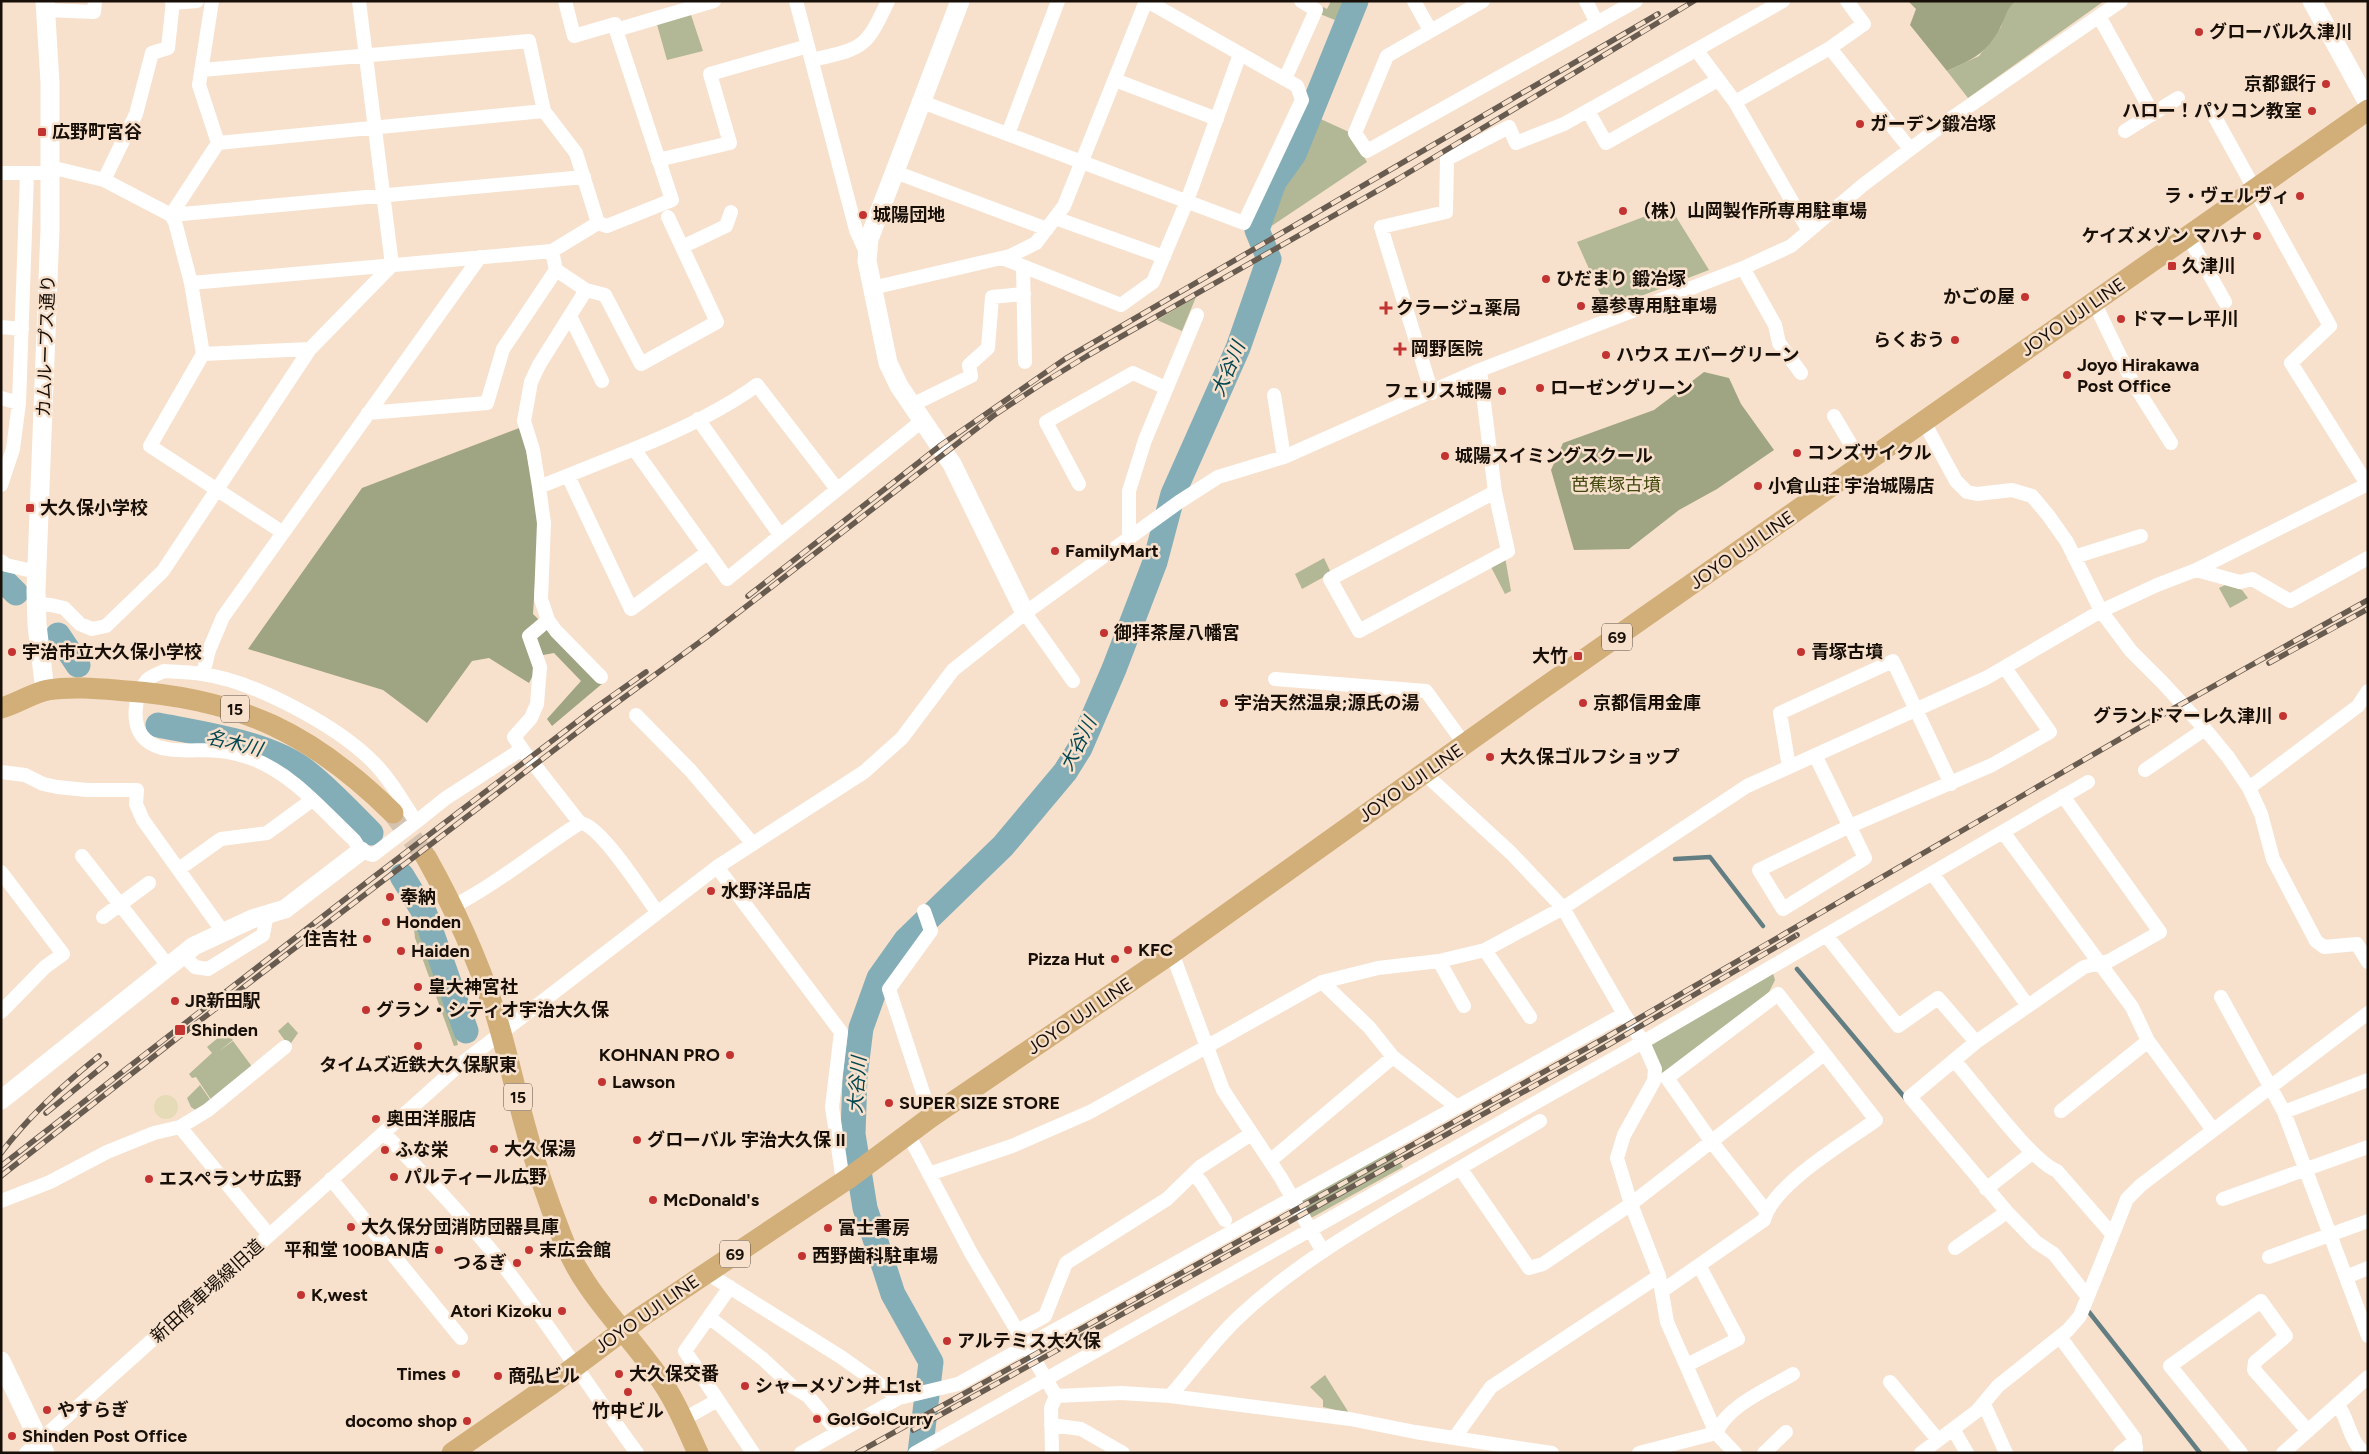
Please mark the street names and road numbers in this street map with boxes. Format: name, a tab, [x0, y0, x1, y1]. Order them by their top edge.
street label: JOYO UJI LINE	[2017, 273, 2129, 361]
street label: カムループス通り	[33, 274, 59, 418]
street label: JOYO UJI LINE	[1686, 506, 1798, 594]
road number: 69	[1602, 624, 1632, 650]
road number: 15	[221, 696, 249, 722]
street label: JOYO UJI LINE	[1355, 739, 1467, 827]
street label: JOYO UJI LINE	[1023, 973, 1137, 1059]
road number: 15	[504, 1084, 532, 1110]
street label: 新田停車場線旧道	[146, 1235, 268, 1347]
road number: 69	[720, 1240, 750, 1268]
street label: JOYO UJI LINE	[591, 1270, 703, 1358]

